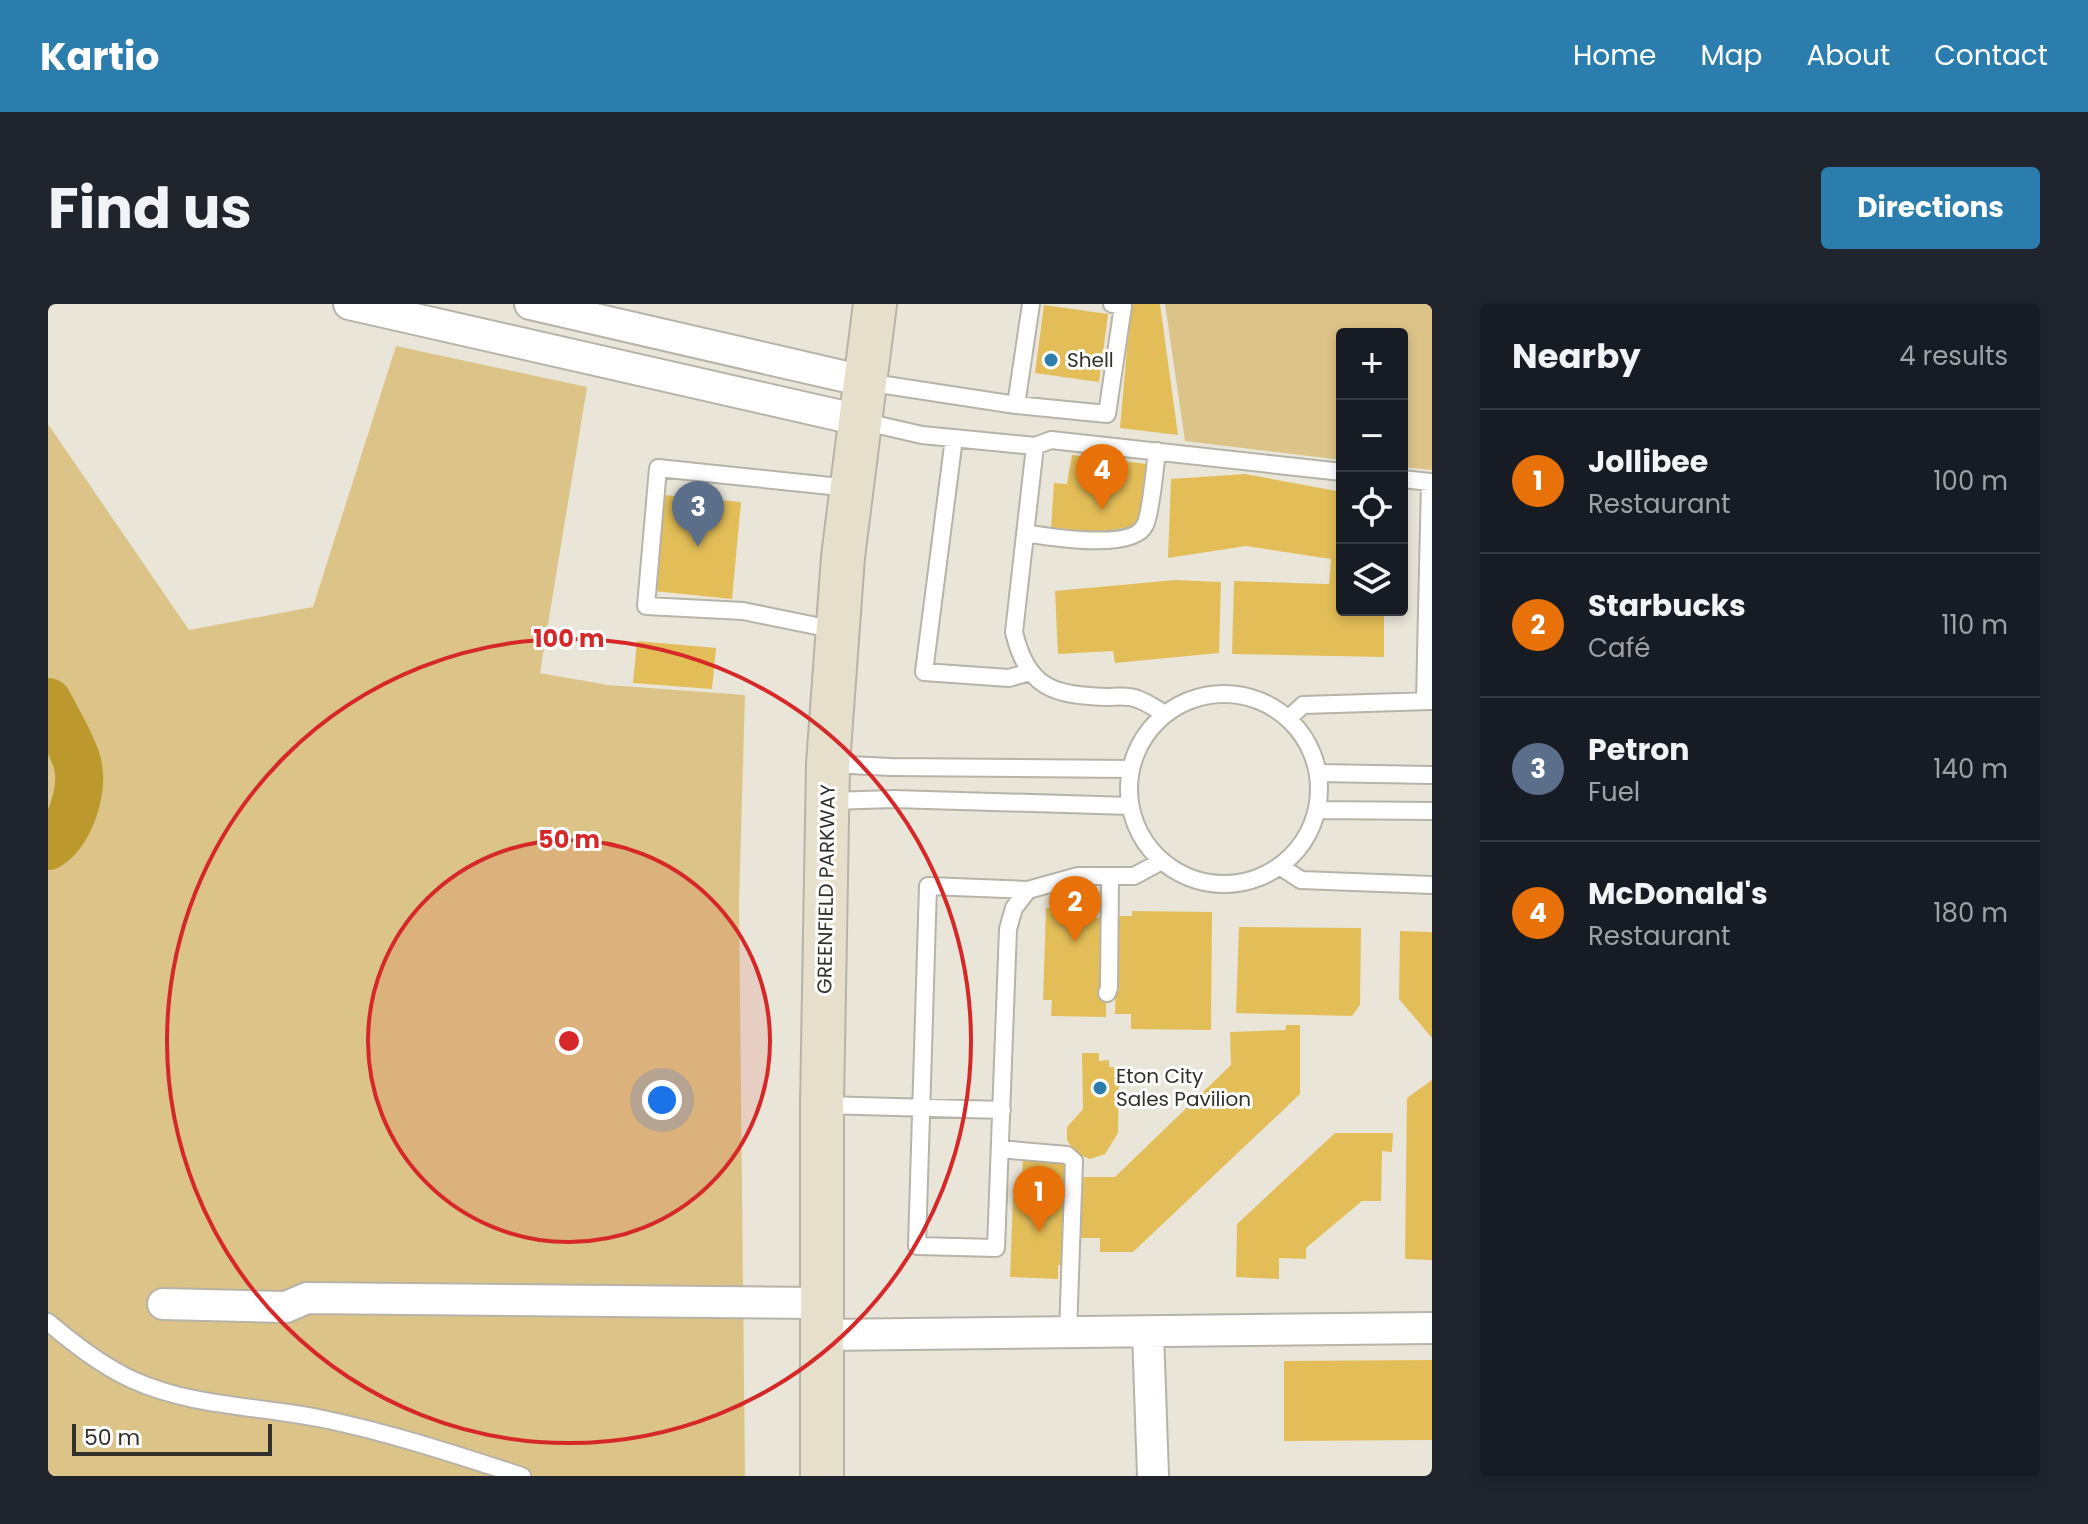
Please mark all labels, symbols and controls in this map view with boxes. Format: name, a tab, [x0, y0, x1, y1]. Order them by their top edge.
text: Kartio	[40, 30, 159, 83]
text: Home	[1573, 36, 1656, 75]
text: Map	[1700, 36, 1762, 75]
text: About	[1806, 36, 1890, 75]
text: Contact	[1934, 36, 2048, 75]
button: Directions	[1821, 167, 2040, 249]
text: Find us	[48, 169, 252, 248]
map controls	[1336, 328, 1408, 616]
button: +	[1336, 328, 1408, 400]
text: Nearby	[1512, 332, 1641, 380]
text: 4 results	[1899, 338, 2008, 374]
place label: Shell	[1067, 346, 1114, 374]
marker: Shell	[1042, 351, 1060, 369]
button: −	[1336, 400, 1408, 472]
text: Jollibee	[1588, 440, 1708, 483]
pin: 4	[1076, 444, 1128, 510]
text: 1	[1533, 463, 1543, 499]
text: 100 m	[1933, 463, 2008, 499]
button: locate	[1336, 472, 1408, 544]
pin: 3	[672, 481, 724, 547]
text: Restaurant	[1588, 486, 1731, 522]
button: layers	[1336, 544, 1408, 616]
text: Starbucks	[1588, 584, 1746, 627]
text: 2	[1531, 607, 1545, 643]
text: 110 m	[1941, 607, 2008, 643]
text: 100 m	[534, 622, 604, 655]
text: Café	[1588, 630, 1650, 666]
text: Petron	[1588, 728, 1690, 771]
text: 3	[1530, 751, 1546, 787]
text: 140 m	[1933, 751, 2008, 787]
text: Fuel	[1588, 774, 1640, 810]
street label: GREENFIELD PARKWAY	[810, 784, 842, 994]
text: 50 m	[538, 823, 600, 856]
text: McDonald's	[1588, 872, 1768, 915]
pin: 2	[1049, 876, 1101, 942]
text: 4	[1529, 895, 1547, 931]
text: 180 m	[1933, 895, 2008, 931]
text: Restaurant	[1588, 918, 1731, 954]
centre of rings	[555, 1027, 583, 1055]
place label: Eton City Sales Pavilion	[1116, 1062, 1251, 1113]
marker: Eton City Sales Pavilion	[1091, 1079, 1109, 1097]
your location	[642, 1080, 682, 1120]
pin: 1	[1013, 1166, 1065, 1232]
scale bar	[72, 1420, 272, 1456]
text: 50 m	[84, 1422, 140, 1453]

